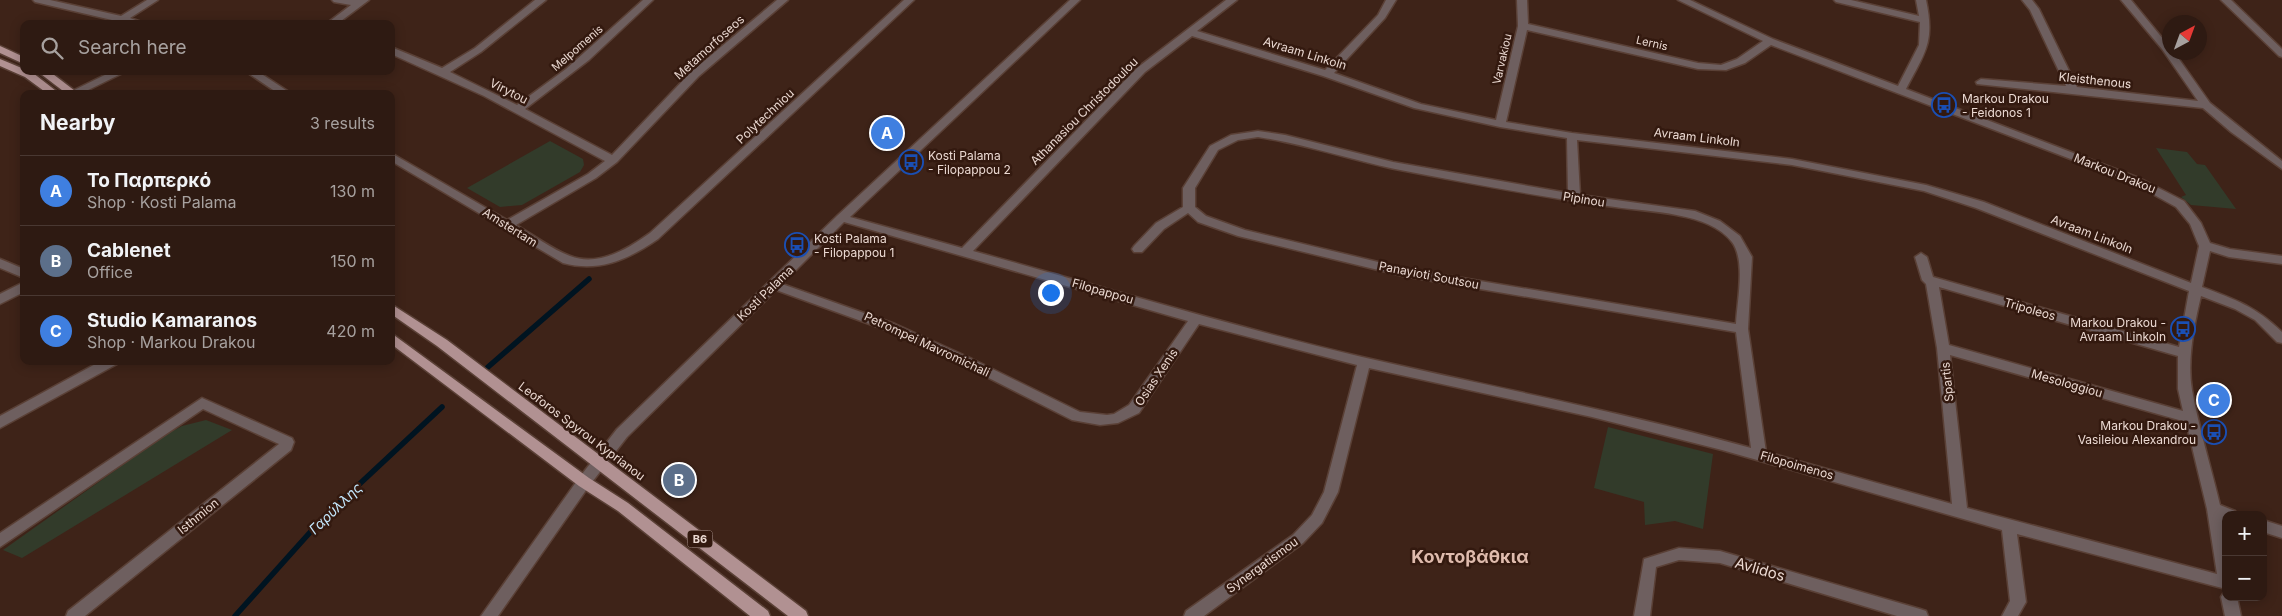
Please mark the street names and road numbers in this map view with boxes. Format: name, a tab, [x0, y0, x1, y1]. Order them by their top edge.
street label: Metamorfoseos	[671, 12, 747, 82]
street label: Melpomenis	[548, 22, 606, 74]
street label: Varvakiou	[1489, 32, 1515, 86]
street label: Avraam Linkoln	[1261, 33, 1349, 73]
street label: Lernis	[1635, 33, 1669, 53]
street label: Athanasiou Christodoulou	[1027, 54, 1141, 168]
street label: Kleisthenous	[2058, 69, 2132, 91]
street label: Virytou	[487, 75, 531, 107]
street label: Polytechniou	[733, 85, 797, 147]
street label: Avraam Linkoln	[1653, 124, 1741, 150]
street label: Markou Drakou	[2072, 150, 2158, 196]
street label: Pipinou	[1562, 188, 1606, 210]
street label: Amstertam	[480, 204, 540, 250]
street label: Avraam Linkoln	[2049, 212, 2135, 256]
street label: Panayioti Soutsou	[1378, 258, 1480, 292]
street label: Kosti Palama	[734, 262, 796, 324]
street label: Filopappou	[1071, 275, 1135, 307]
street label: Tripoleos	[2003, 295, 2057, 323]
street label: Petrompei Mavromichali	[862, 308, 992, 380]
street label: Osias Xenis	[1131, 345, 1181, 409]
street label: Spartis	[1937, 361, 1957, 403]
street label: Mesologgiou	[2030, 366, 2104, 400]
street label: Leoforos Spyrou Kyprianou	[516, 379, 648, 483]
street label: Filopoimenos	[1759, 447, 1835, 483]
street label: Isthmion	[175, 495, 221, 537]
road number: B6	[688, 530, 712, 548]
street label: Synergatismou	[1223, 534, 1301, 596]
street label: Avlidos	[1733, 553, 1787, 585]

